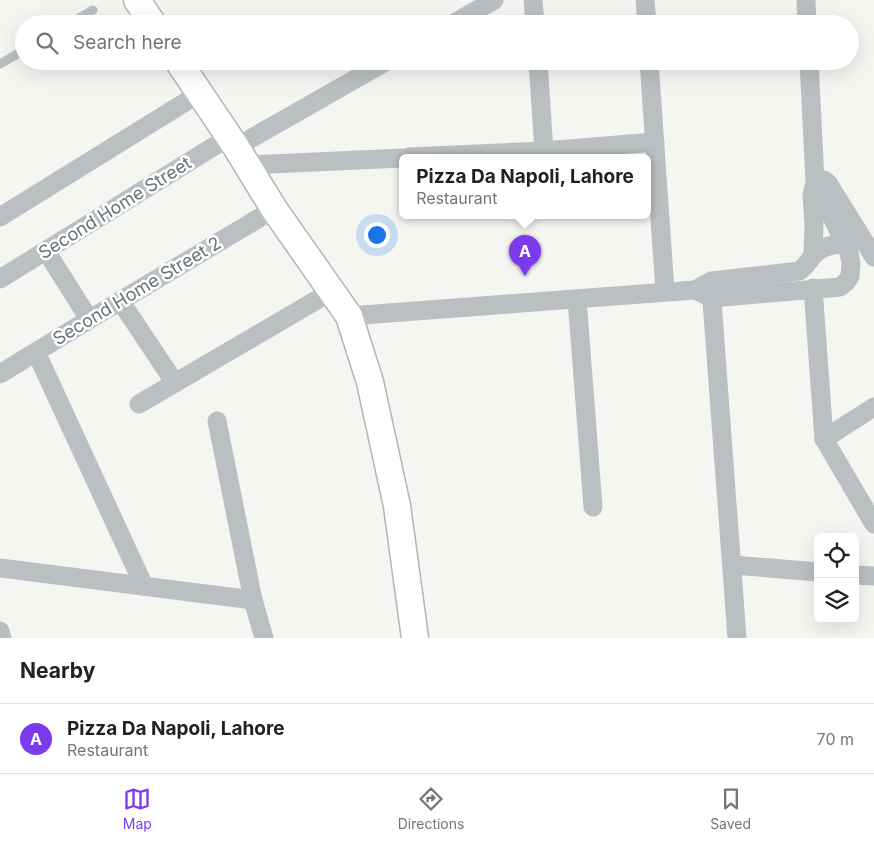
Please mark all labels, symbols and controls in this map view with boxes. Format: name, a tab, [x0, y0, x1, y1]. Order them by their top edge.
search box	[15, 15, 859, 70]
icon: search	[33, 29, 61, 57]
text: Search here	[73, 31, 182, 54]
street label: Second Home Street	[34, 152, 195, 263]
popup	[399, 154, 651, 219]
text: Pizza Da Napoli, Lahore	[416, 165, 634, 188]
text: Restaurant	[416, 188, 498, 208]
your location	[364, 222, 390, 248]
street label: Second Home Street 2	[49, 232, 225, 349]
pin: A	[509, 235, 541, 276]
map controls	[814, 533, 859, 623]
button: locate	[814, 533, 859, 578]
button: layers	[814, 578, 859, 623]
text: Nearby	[20, 658, 95, 683]
text: Pizza Da Napoli, Lahore	[67, 717, 285, 740]
text: A	[30, 729, 42, 749]
text: 70 m	[817, 729, 854, 749]
text: Restaurant	[67, 740, 148, 760]
tab: Map	[123, 785, 152, 832]
tab: Directions	[398, 785, 464, 832]
tab: Saved	[710, 785, 751, 832]

